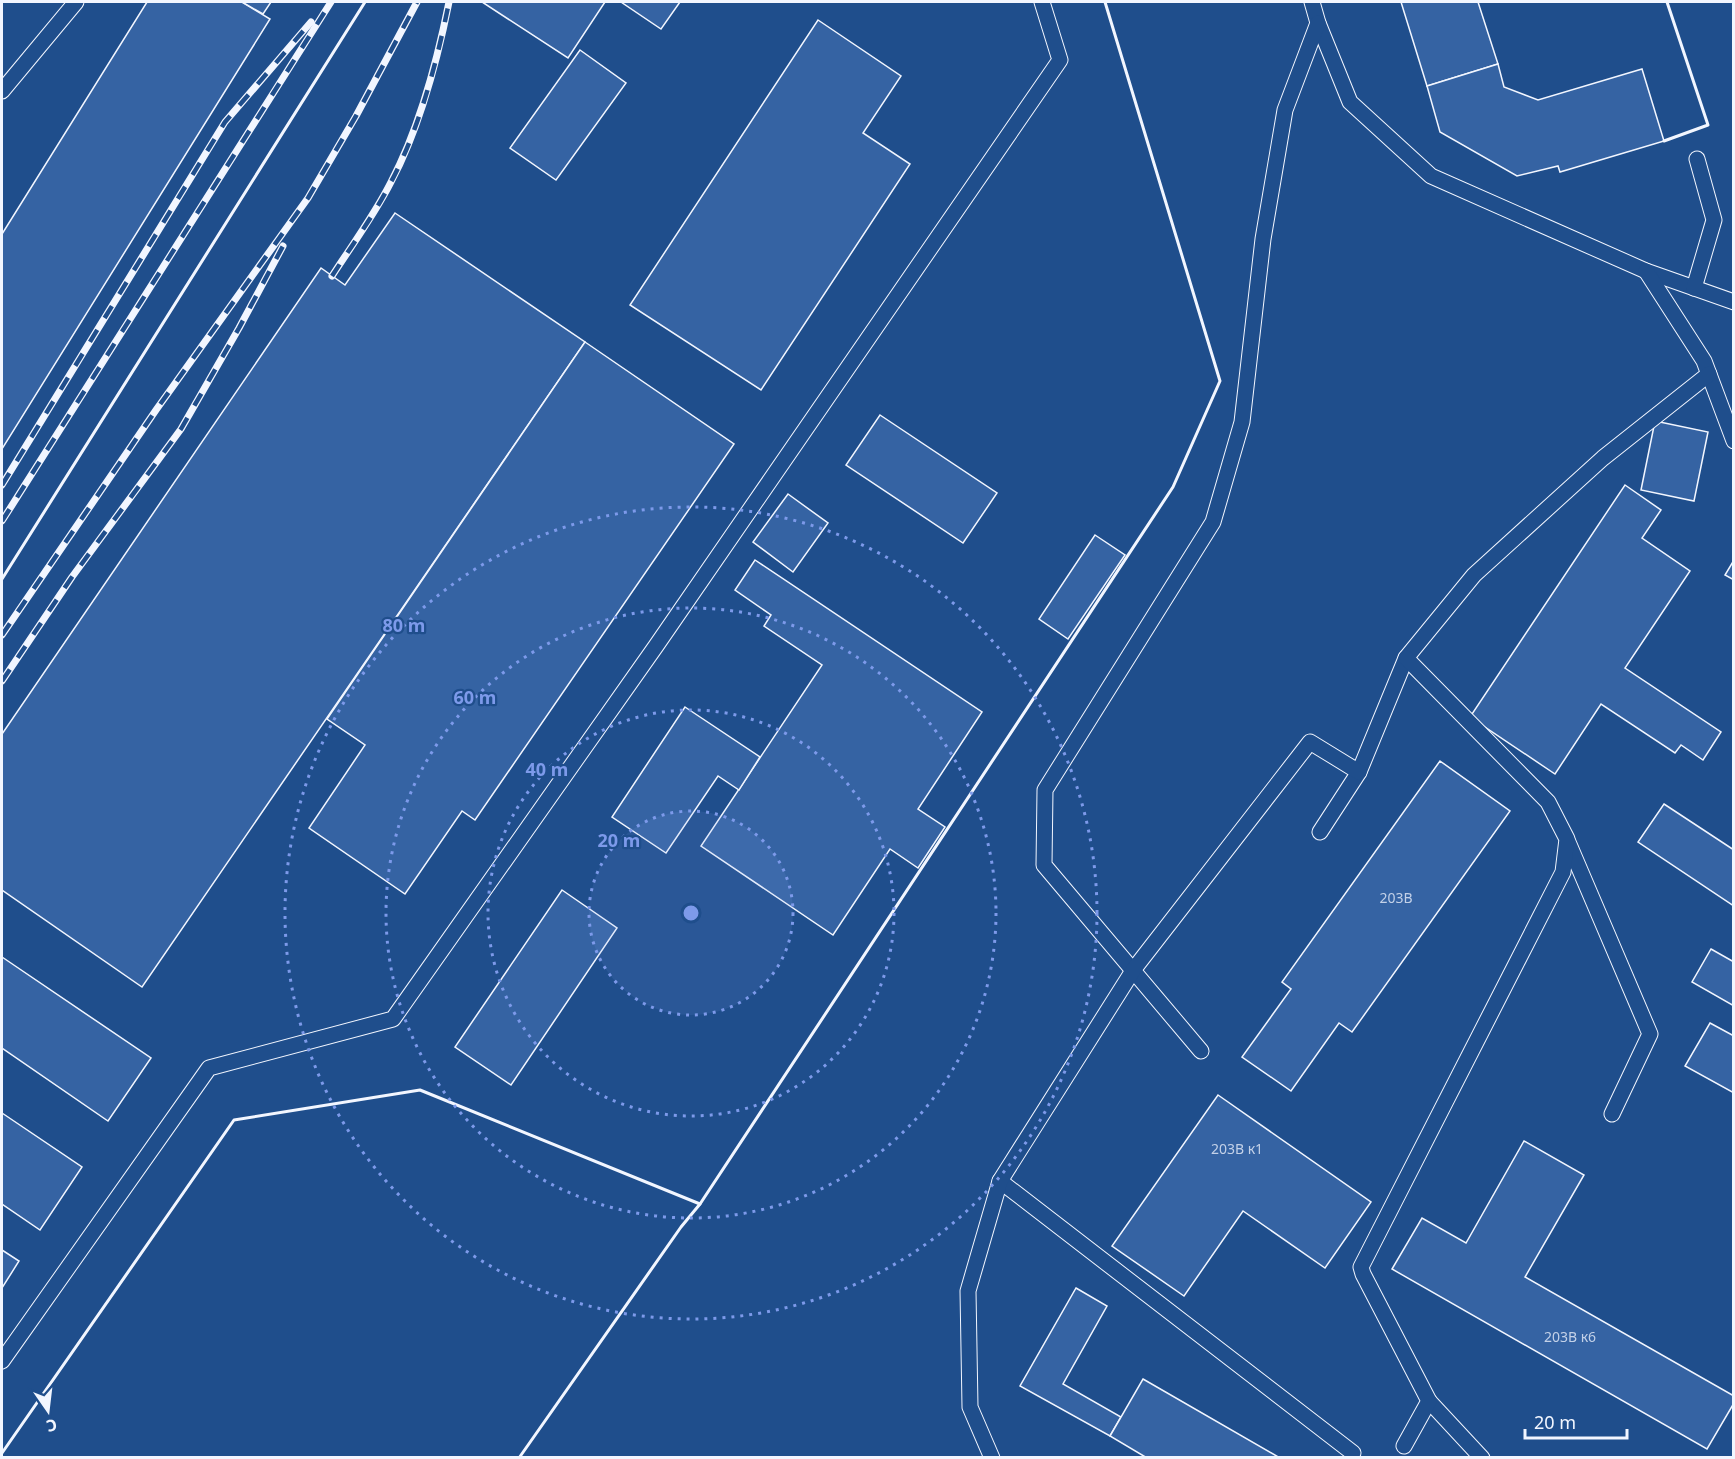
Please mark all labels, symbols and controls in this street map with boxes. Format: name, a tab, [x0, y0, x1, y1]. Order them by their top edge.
text: 80 m	[383, 613, 425, 637]
text: 60 m	[454, 685, 496, 709]
text: 40 m	[526, 757, 568, 781]
text: 20 m	[598, 828, 640, 852]
house number: 203В	[1379, 888, 1413, 907]
centre of rings	[681, 903, 701, 923]
house number: 203В к1	[1211, 1139, 1263, 1158]
house number: 203В к6	[1544, 1327, 1596, 1346]
north arrow	[18, 1381, 78, 1441]
scale bar	[1525, 1402, 1627, 1440]
text: 20 m	[1534, 1410, 1576, 1434]
text: С	[44, 1414, 59, 1437]

